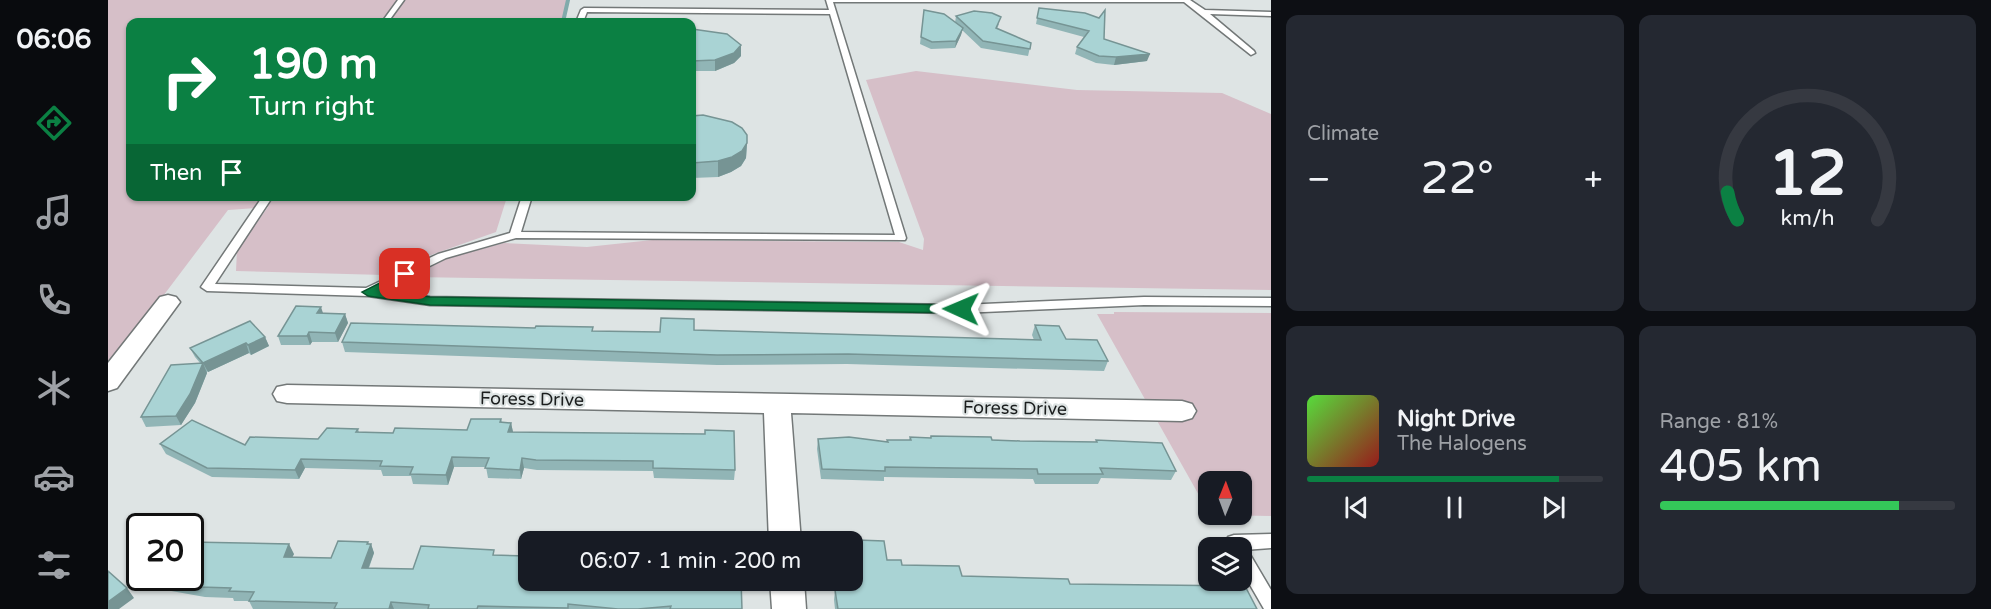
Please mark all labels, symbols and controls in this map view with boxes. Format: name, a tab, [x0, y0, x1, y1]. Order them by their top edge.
text: 06:06	[17, 23, 91, 56]
text: 190 m	[249, 39, 378, 90]
icon: right	[150, 42, 228, 120]
text: Turn right	[249, 90, 375, 123]
icon: directions	[33, 102, 75, 144]
text: Climate	[1307, 122, 1379, 146]
text: 12	[1768, 137, 1846, 212]
text: 22°	[1420, 152, 1494, 206]
icon: arrive	[215, 156, 248, 189]
text: Then	[150, 160, 203, 186]
text: −	[1307, 160, 1331, 199]
text: +	[1584, 160, 1602, 199]
icon: music	[33, 191, 75, 233]
text: km/h	[1780, 205, 1834, 231]
pin	[379, 248, 430, 299]
icon: arrive	[388, 257, 421, 290]
position arrow	[929, 277, 993, 341]
icon: phone	[33, 279, 75, 321]
icon: climate	[33, 367, 75, 409]
street label: Foress Drive	[480, 387, 584, 411]
street label: Foress Drive	[963, 396, 1067, 420]
text: Night Drive	[1397, 406, 1515, 432]
text: Range · 81%	[1660, 410, 1778, 434]
text: The Halogens	[1397, 432, 1527, 456]
text: 405 km	[1660, 440, 1822, 494]
icon: car	[33, 456, 75, 498]
north arrow	[1198, 471, 1252, 525]
map controls	[1198, 471, 1252, 591]
icon: previous	[1340, 491, 1373, 524]
icon: pause	[1438, 491, 1471, 524]
icon: next	[1537, 491, 1570, 524]
speed limit sign: 20	[126, 513, 204, 591]
button: layers	[1198, 537, 1252, 591]
icon: filters	[33, 544, 75, 586]
text: 06:07 · 1 min · 200 m	[580, 548, 801, 574]

